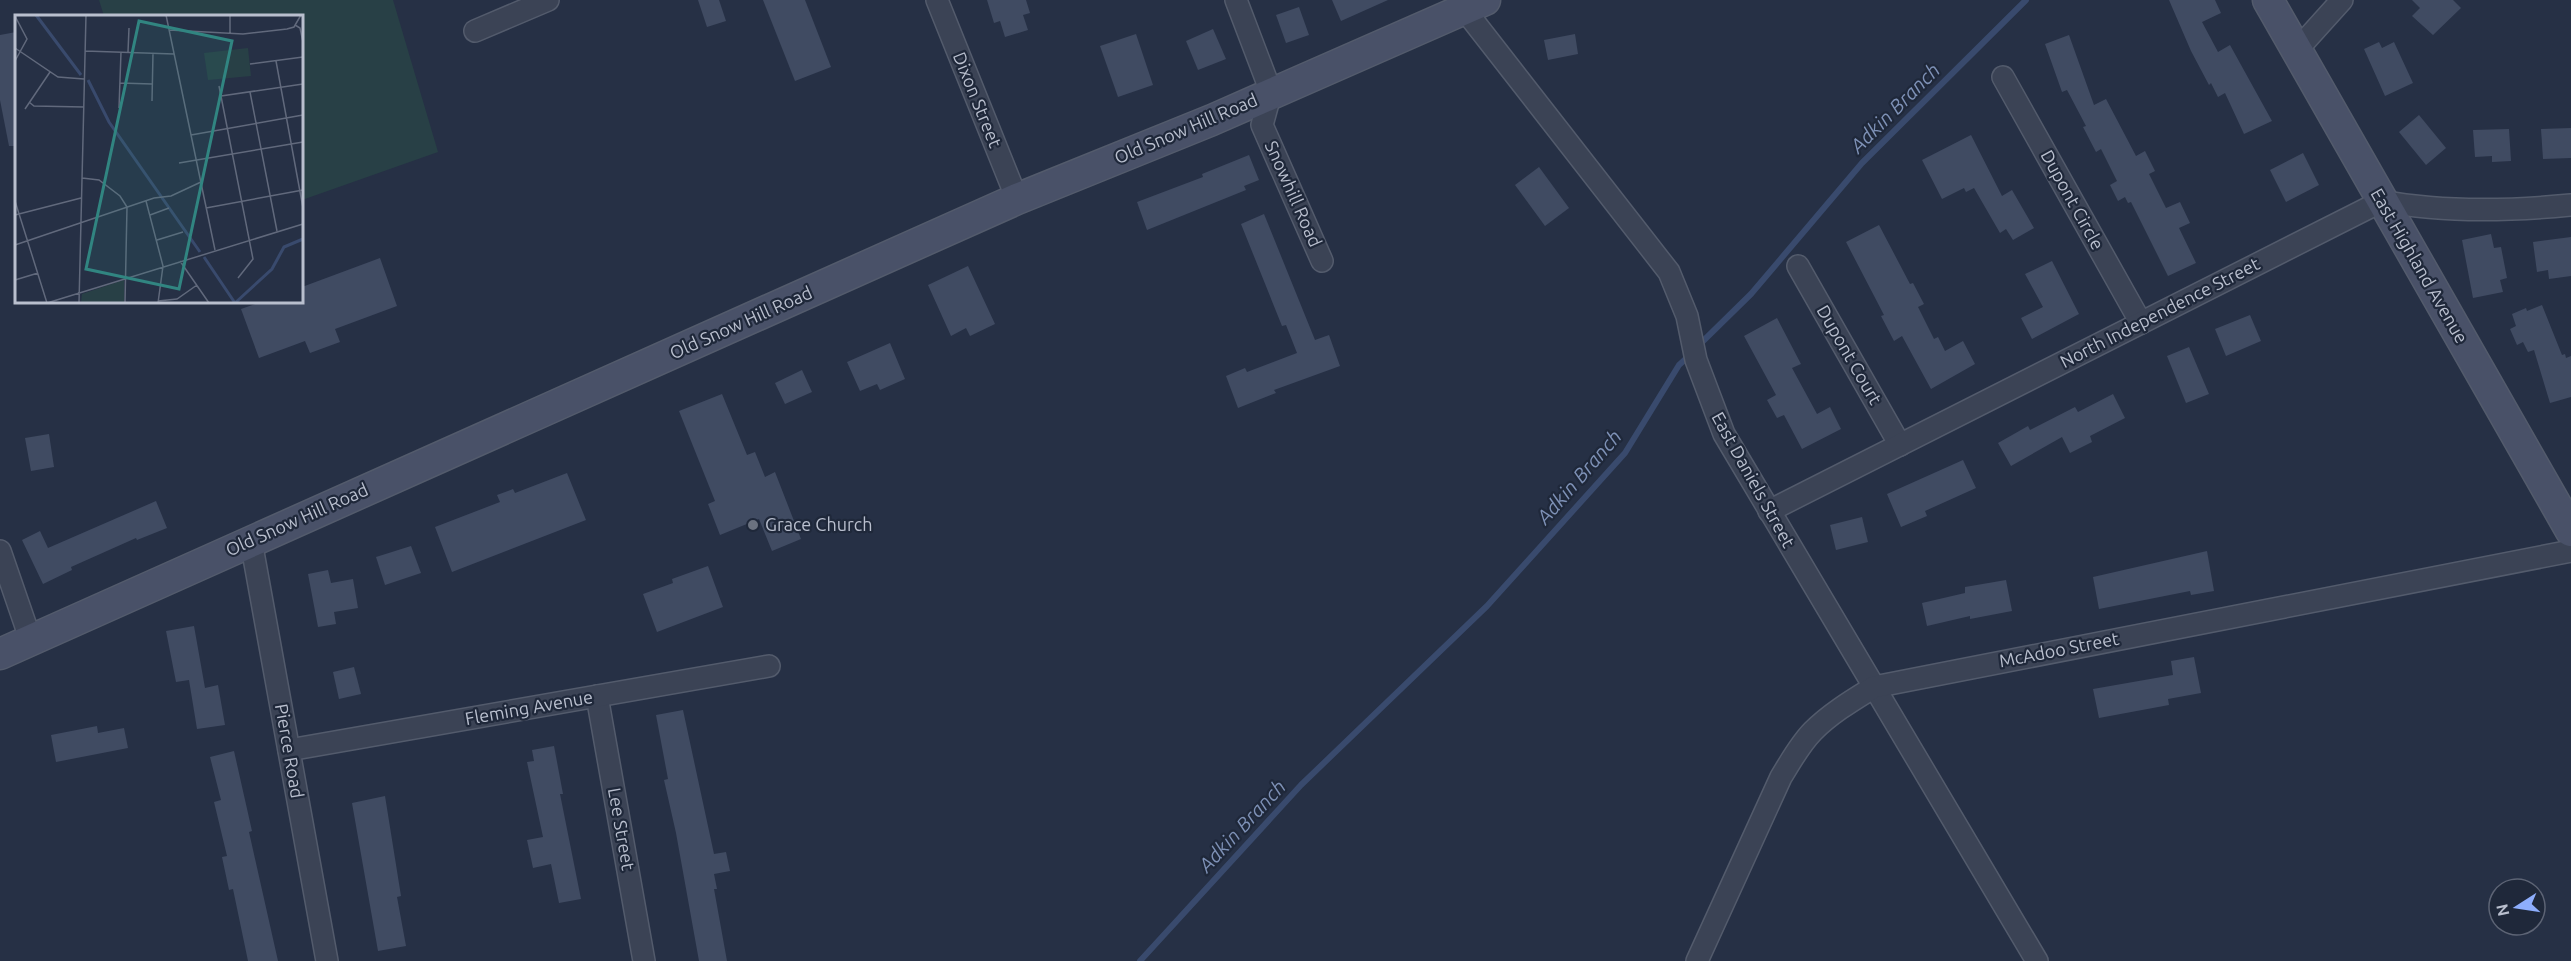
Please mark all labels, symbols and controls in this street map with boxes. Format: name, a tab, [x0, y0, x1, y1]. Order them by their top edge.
inset map	[15, 15, 303, 303]
street label: Dixon Street	[950, 49, 1006, 150]
water label: Adkin Branch	[1844, 58, 1944, 158]
street label: Old Snow Hill Road	[1111, 89, 1260, 167]
street label: Snowhill Road	[1262, 138, 1326, 250]
street label: Dupont Circle	[2037, 146, 2108, 253]
street label: East Highland Avenue	[2367, 185, 2472, 346]
street label: North Independence Street	[2056, 253, 2263, 371]
street label: Old Snow Hill Road	[666, 282, 815, 362]
street label: Dupont Court	[1813, 301, 1886, 408]
street label: East Daniels Street	[1708, 408, 1799, 551]
water label: Adkin Branch	[1531, 425, 1626, 529]
street label: Old Snow Hill Road	[222, 479, 371, 559]
place label: Grace Church	[765, 514, 872, 534]
marker: Grace Church	[746, 518, 760, 532]
street label: McAdoo Street	[1997, 628, 2120, 670]
street label: Fleming Avenue	[463, 686, 594, 728]
street label: Pierce Road	[272, 702, 308, 800]
water label: Adkin Branch	[1193, 775, 1290, 877]
street label: Lee Street	[605, 786, 639, 872]
north arrow	[2487, 877, 2547, 937]
text: N	[2492, 902, 2512, 918]

